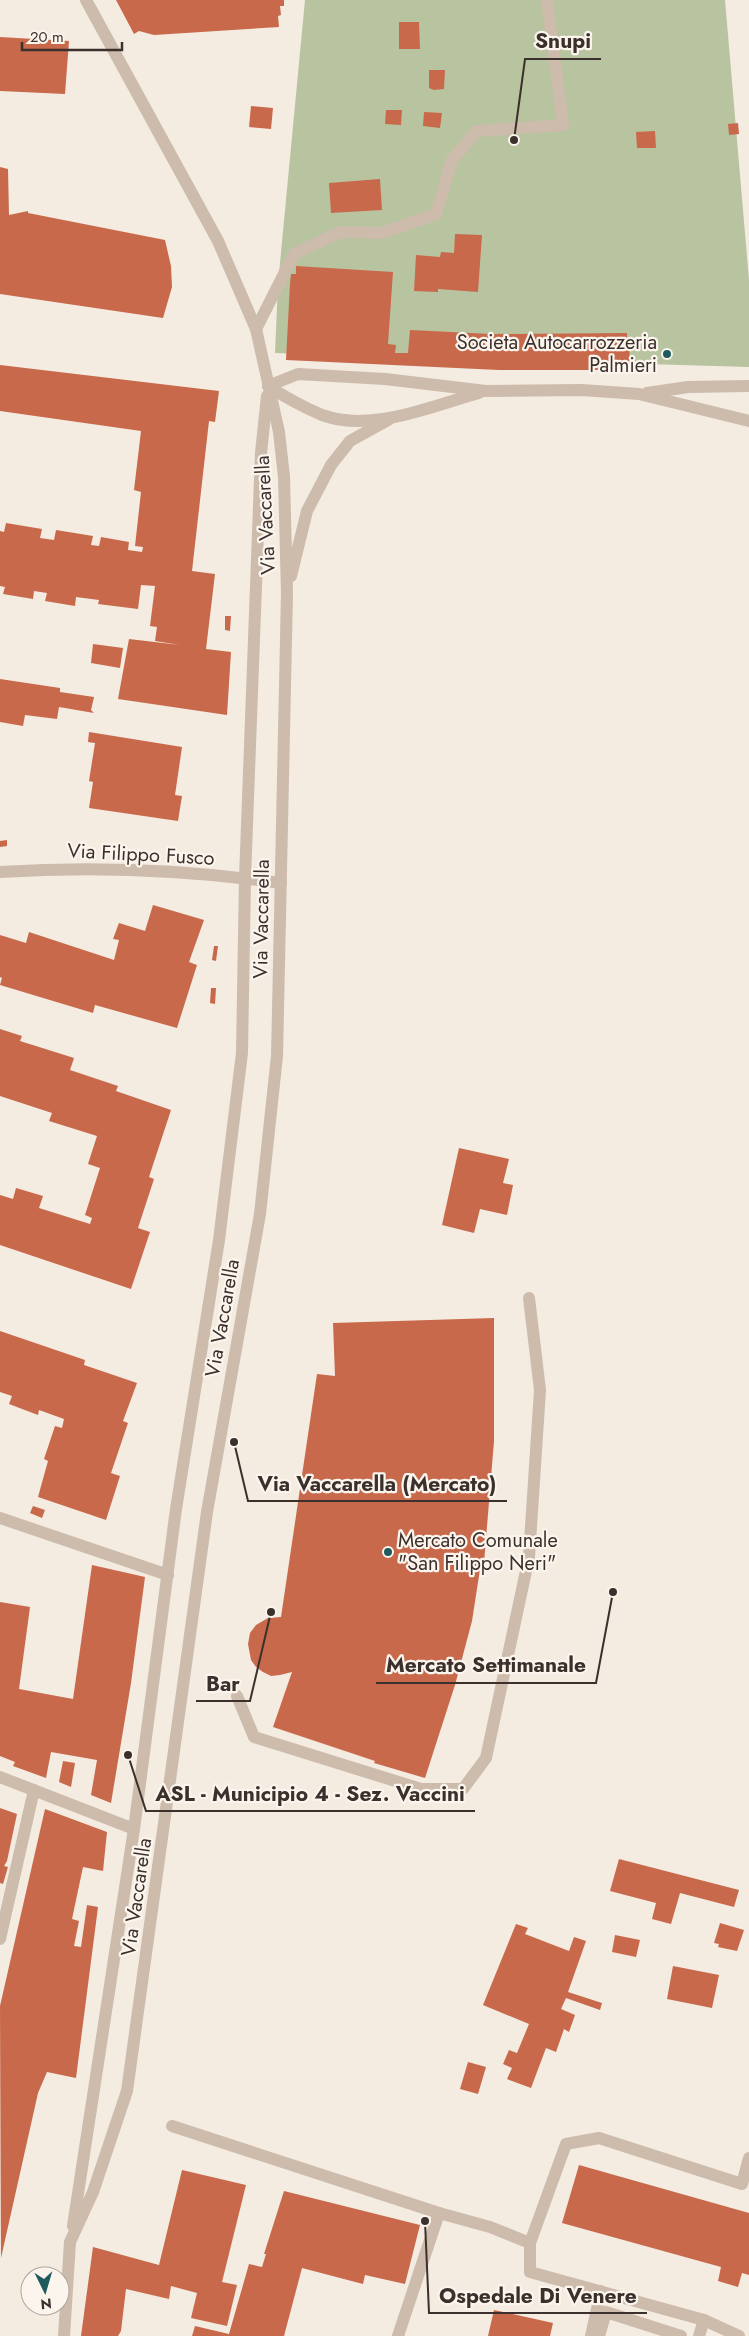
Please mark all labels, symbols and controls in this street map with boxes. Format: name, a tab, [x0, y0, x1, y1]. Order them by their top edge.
scale bar	[22, 20, 122, 52]
callout: Snupi	[525, 23, 601, 59]
text: 20 m	[30, 26, 64, 48]
text: Snupi	[535, 26, 591, 56]
place label: Societa Autocarrozzeria Palmieri	[457, 328, 657, 380]
marker: Societa Autocarrozzeria Palmieri	[661, 348, 673, 360]
street label: Via Vaccarella	[248, 455, 283, 575]
street label: Via Filippo Fusco	[67, 836, 215, 873]
street label: Via Vaccarella	[246, 859, 277, 979]
street label: Via Vaccarella	[198, 1257, 247, 1379]
callout: Via Vaccarella (Mercato)	[248, 1465, 507, 1501]
text: Via Vaccarella (Mercato)	[256, 1469, 497, 1499]
place label: Mercato Comunale "San Filippo Neri"	[398, 1526, 558, 1578]
marker: Mercato Comunale "San Filippo Neri"	[382, 1546, 394, 1558]
callout: Mercato Settimanale	[376, 1647, 596, 1683]
text: Mercato Settimanale	[386, 1650, 586, 1680]
callout: Bar	[196, 1665, 250, 1701]
text: Bar	[206, 1669, 240, 1699]
callout: ASL - Municipio 4 - Sez. Vaccini	[146, 1775, 475, 1811]
text: ASL - Municipio 4 - Sez. Vaccini	[154, 1779, 465, 1809]
street label: Via Vaccarella	[114, 1836, 159, 1958]
north arrow	[20, 2266, 70, 2316]
callout: Ospedale Di Venere	[429, 2277, 647, 2313]
text: Ospedale Di Venere	[439, 2281, 637, 2311]
text: N	[40, 2294, 53, 2314]

